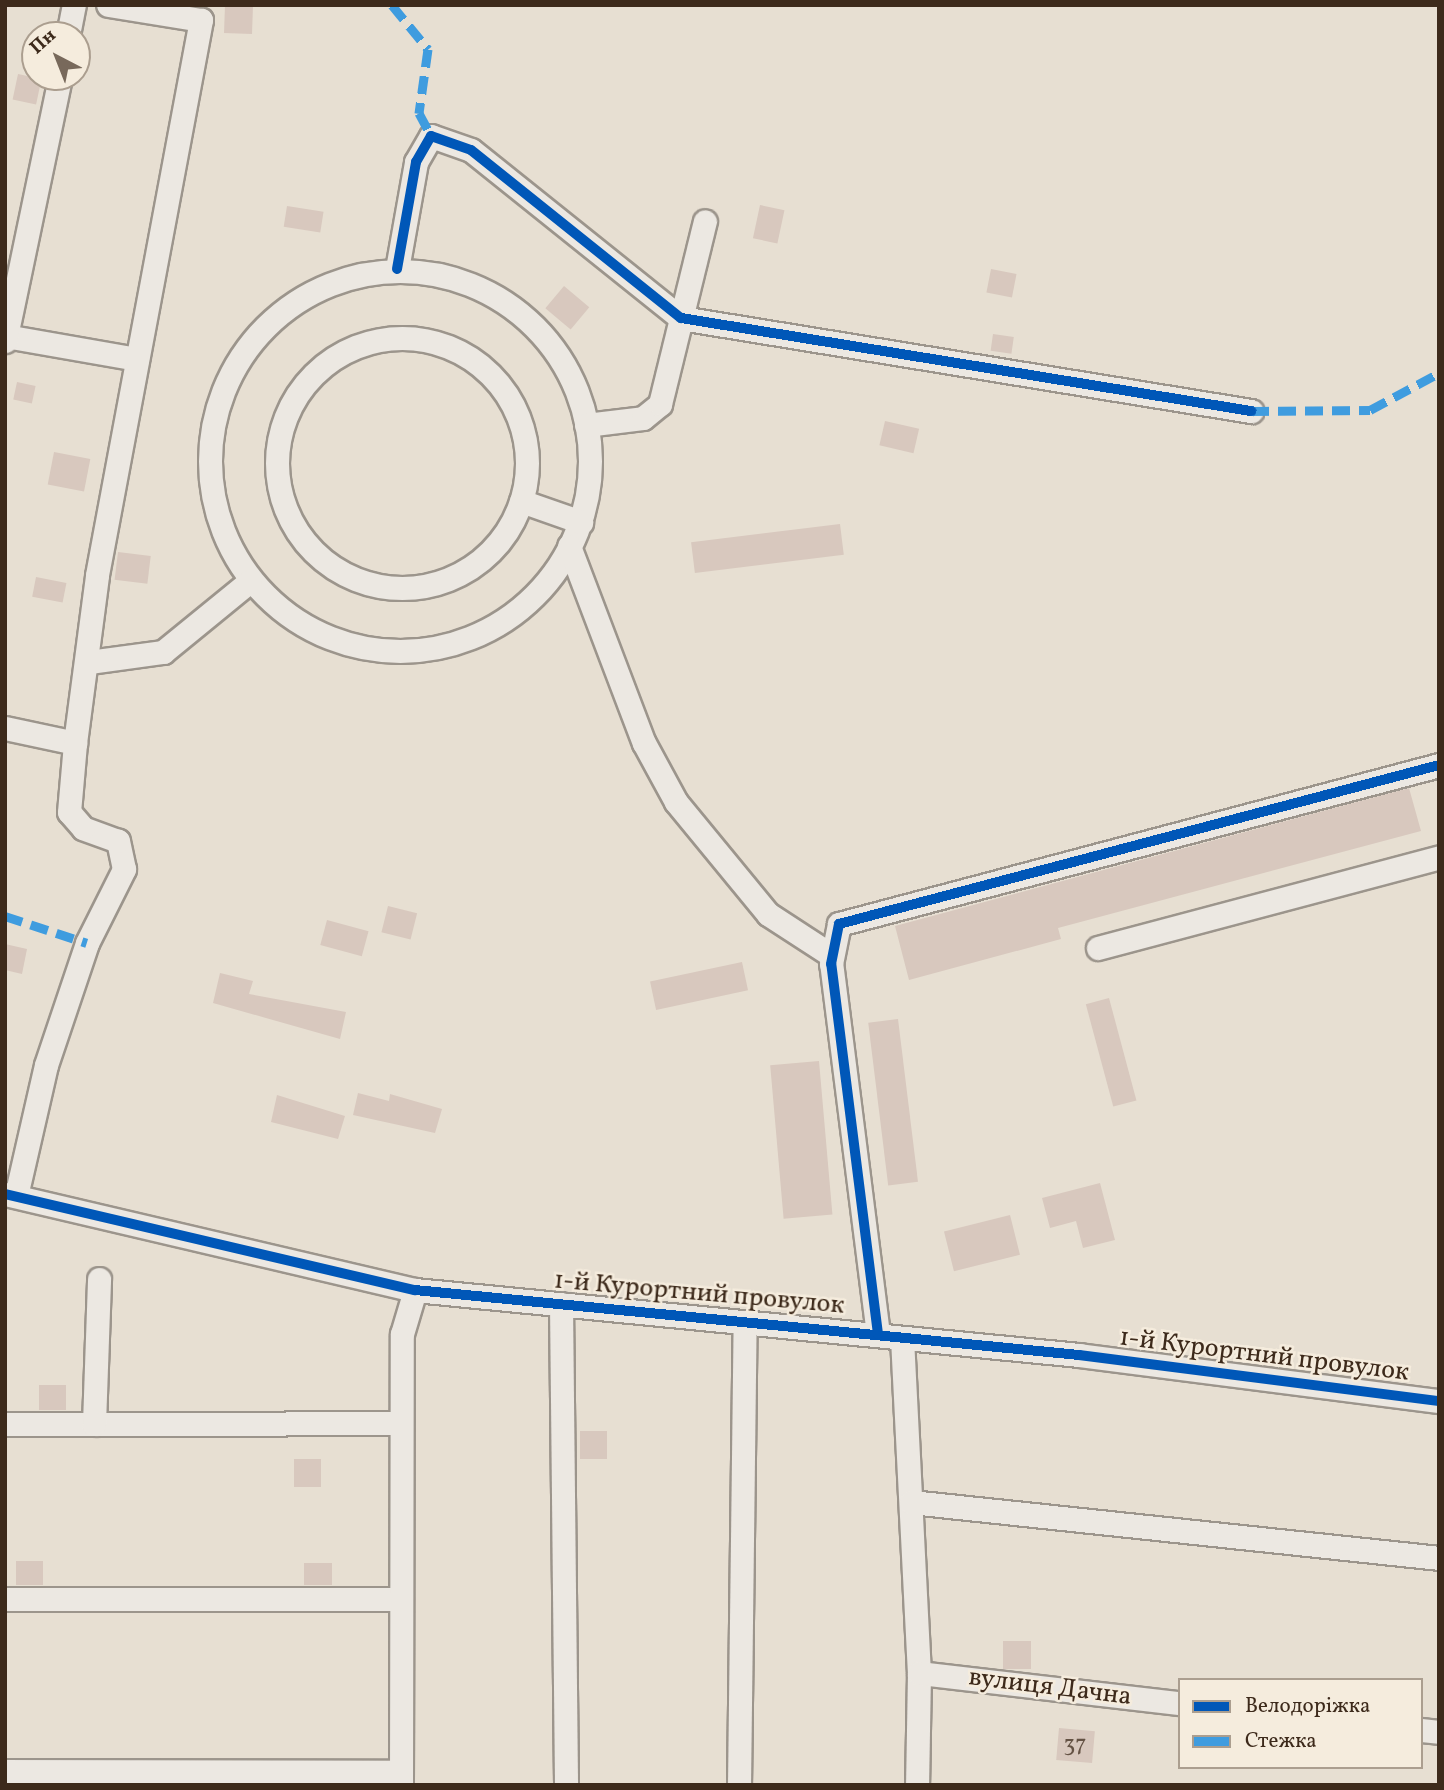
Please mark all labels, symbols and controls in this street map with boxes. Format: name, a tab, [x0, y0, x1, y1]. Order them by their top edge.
north arrow	[21, 21, 91, 91]
text: Пн	[25, 23, 62, 61]
street label: 1-й Курортний провулок	[552, 1266, 846, 1322]
street label: 1-й Курортний провулок	[1117, 1323, 1411, 1389]
street label: вулиця Дачна	[967, 1663, 1133, 1713]
legend	[1178, 1678, 1423, 1769]
text: Велодоріжка	[1245, 1692, 1370, 1721]
text: Стежка	[1245, 1727, 1317, 1756]
house number: 37	[1064, 1731, 1086, 1759]

